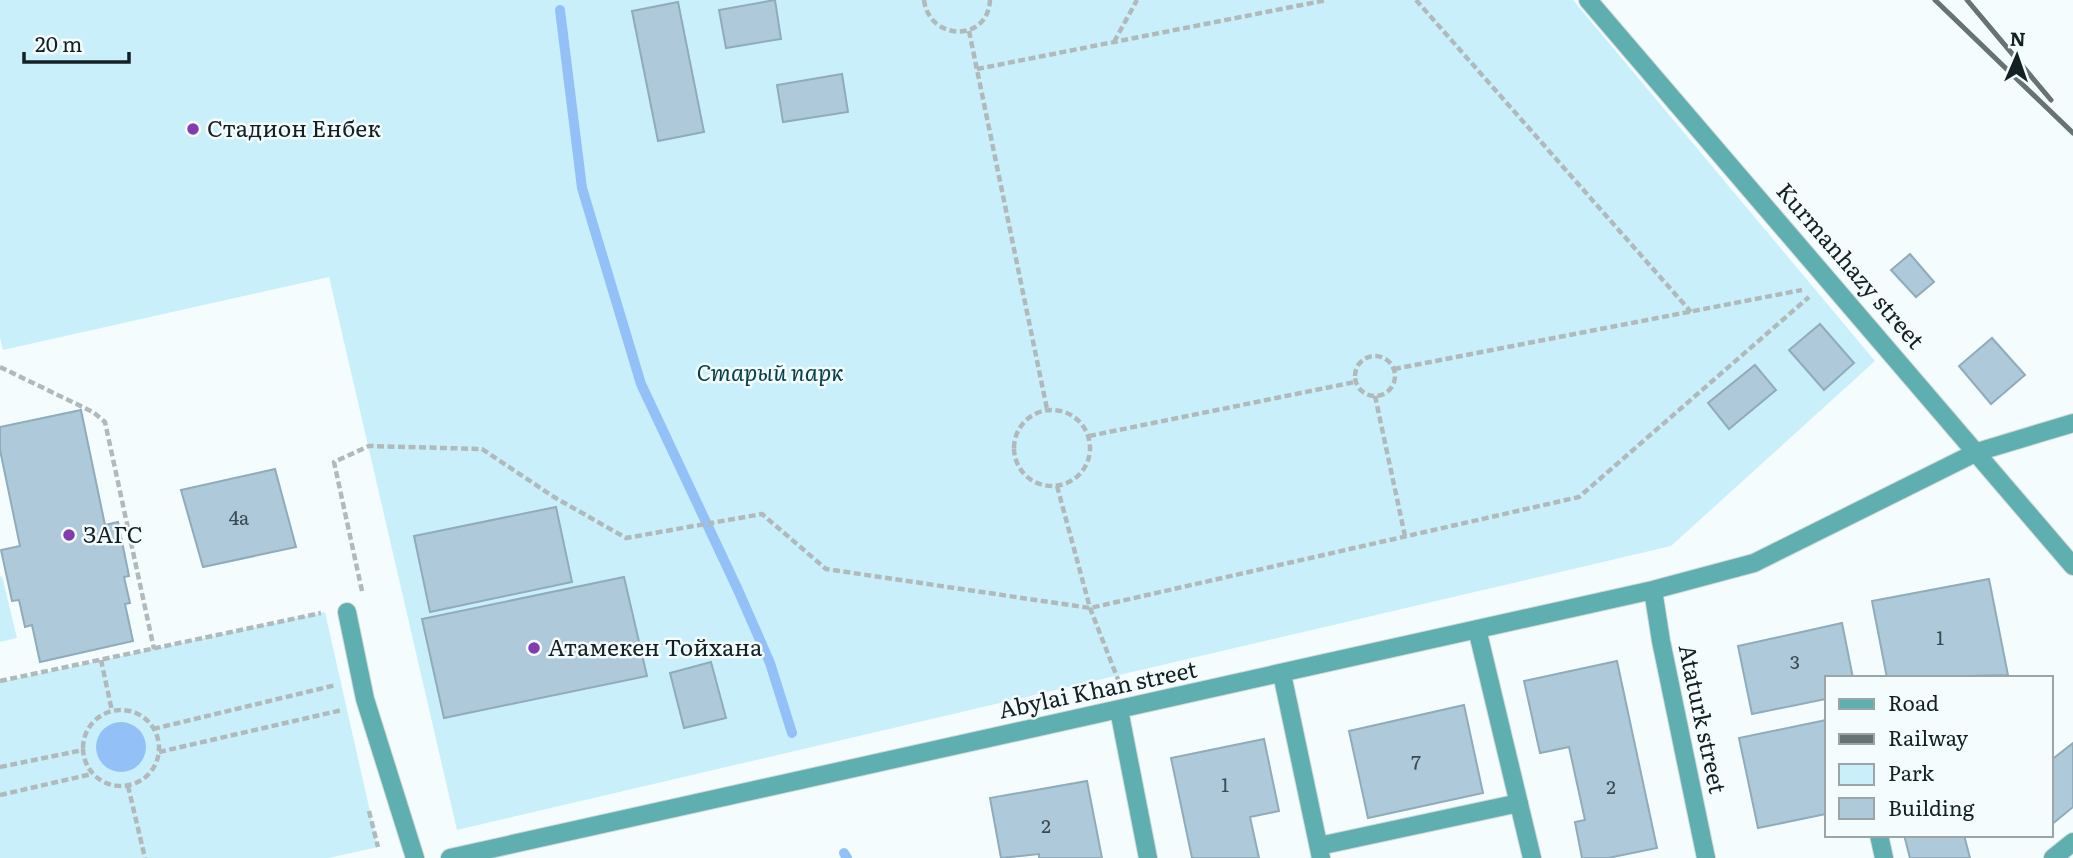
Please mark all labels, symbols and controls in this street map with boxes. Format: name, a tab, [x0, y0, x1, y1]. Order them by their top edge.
scale bar	[24, 21, 130, 65]
north arrow	[1982, 21, 2052, 91]
text: N	[2009, 24, 2026, 52]
text: 20 m	[35, 27, 82, 58]
place label: Стадион Енбек	[207, 110, 381, 144]
marker: Стадион Енбек	[185, 121, 201, 137]
street label: Kurmanhazy street	[1770, 174, 1934, 356]
park label: Старый парк	[697, 354, 844, 388]
house number: 4а	[229, 503, 250, 531]
place label: ЗАГС	[83, 516, 143, 550]
marker: ЗАГС	[61, 527, 77, 543]
house number: 1	[1936, 623, 1944, 651]
place label: Атамекен Тойхана	[548, 629, 763, 663]
marker: Атамекен Тойхана	[526, 640, 542, 656]
street label: Ataturk street	[1672, 641, 1737, 797]
house number: 3	[1790, 647, 1800, 675]
street label: Abylai Khan street	[995, 650, 1201, 726]
legend	[1825, 676, 2052, 837]
text: Road	[1888, 686, 1939, 717]
text: Railway	[1888, 721, 1969, 752]
house number: 7	[1411, 747, 1421, 775]
text: Park	[1888, 756, 1934, 787]
house number: 1	[1221, 770, 1229, 798]
house number: 2	[1606, 772, 1616, 800]
text: Building	[1888, 791, 1975, 822]
house number: 2	[1041, 811, 1051, 839]

